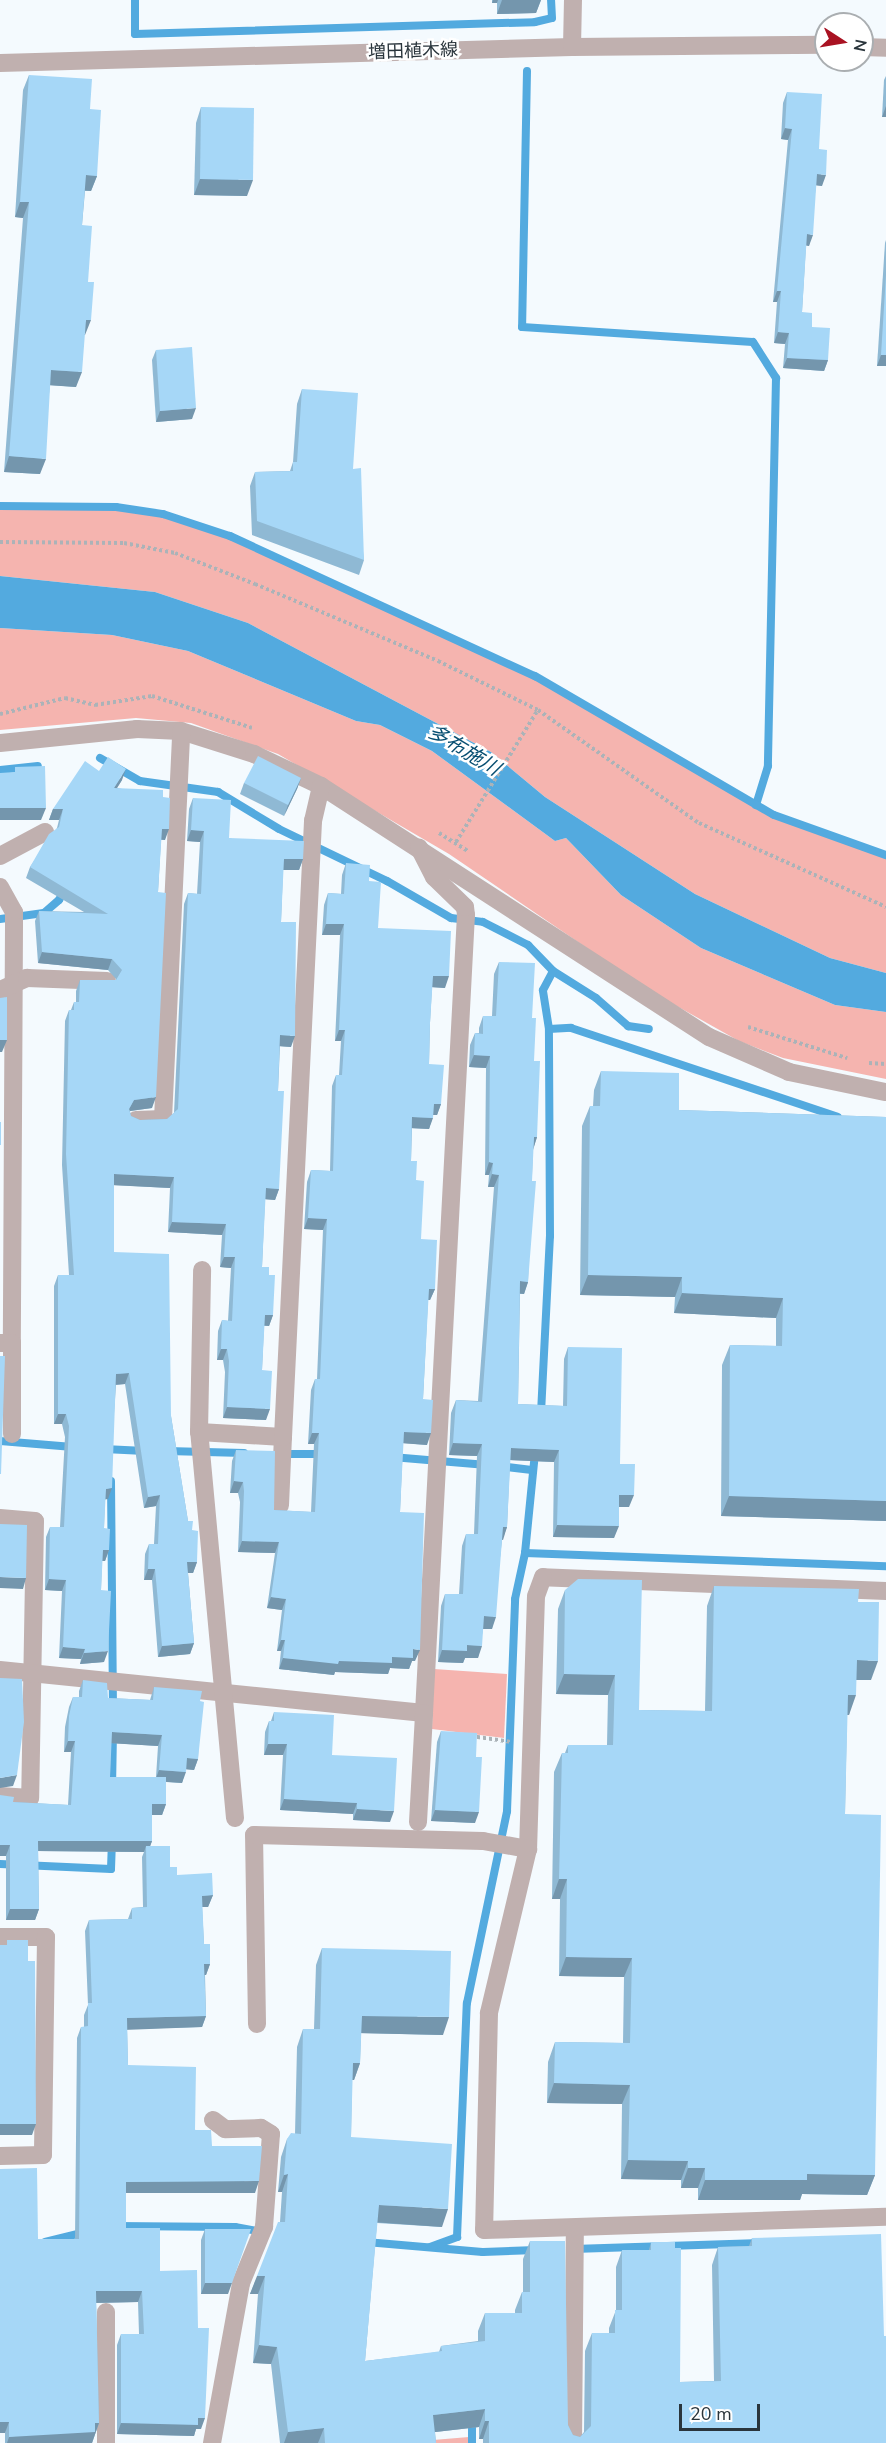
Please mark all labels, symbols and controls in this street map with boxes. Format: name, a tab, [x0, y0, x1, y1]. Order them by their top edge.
north arrow	[814, 12, 874, 72]
text: N	[848, 37, 872, 53]
street label: 増田植木線	[368, 39, 458, 63]
water label: 多布施川	[424, 719, 504, 781]
scale bar	[682, 2392, 763, 2430]
text: 20 m	[690, 2402, 732, 2426]

